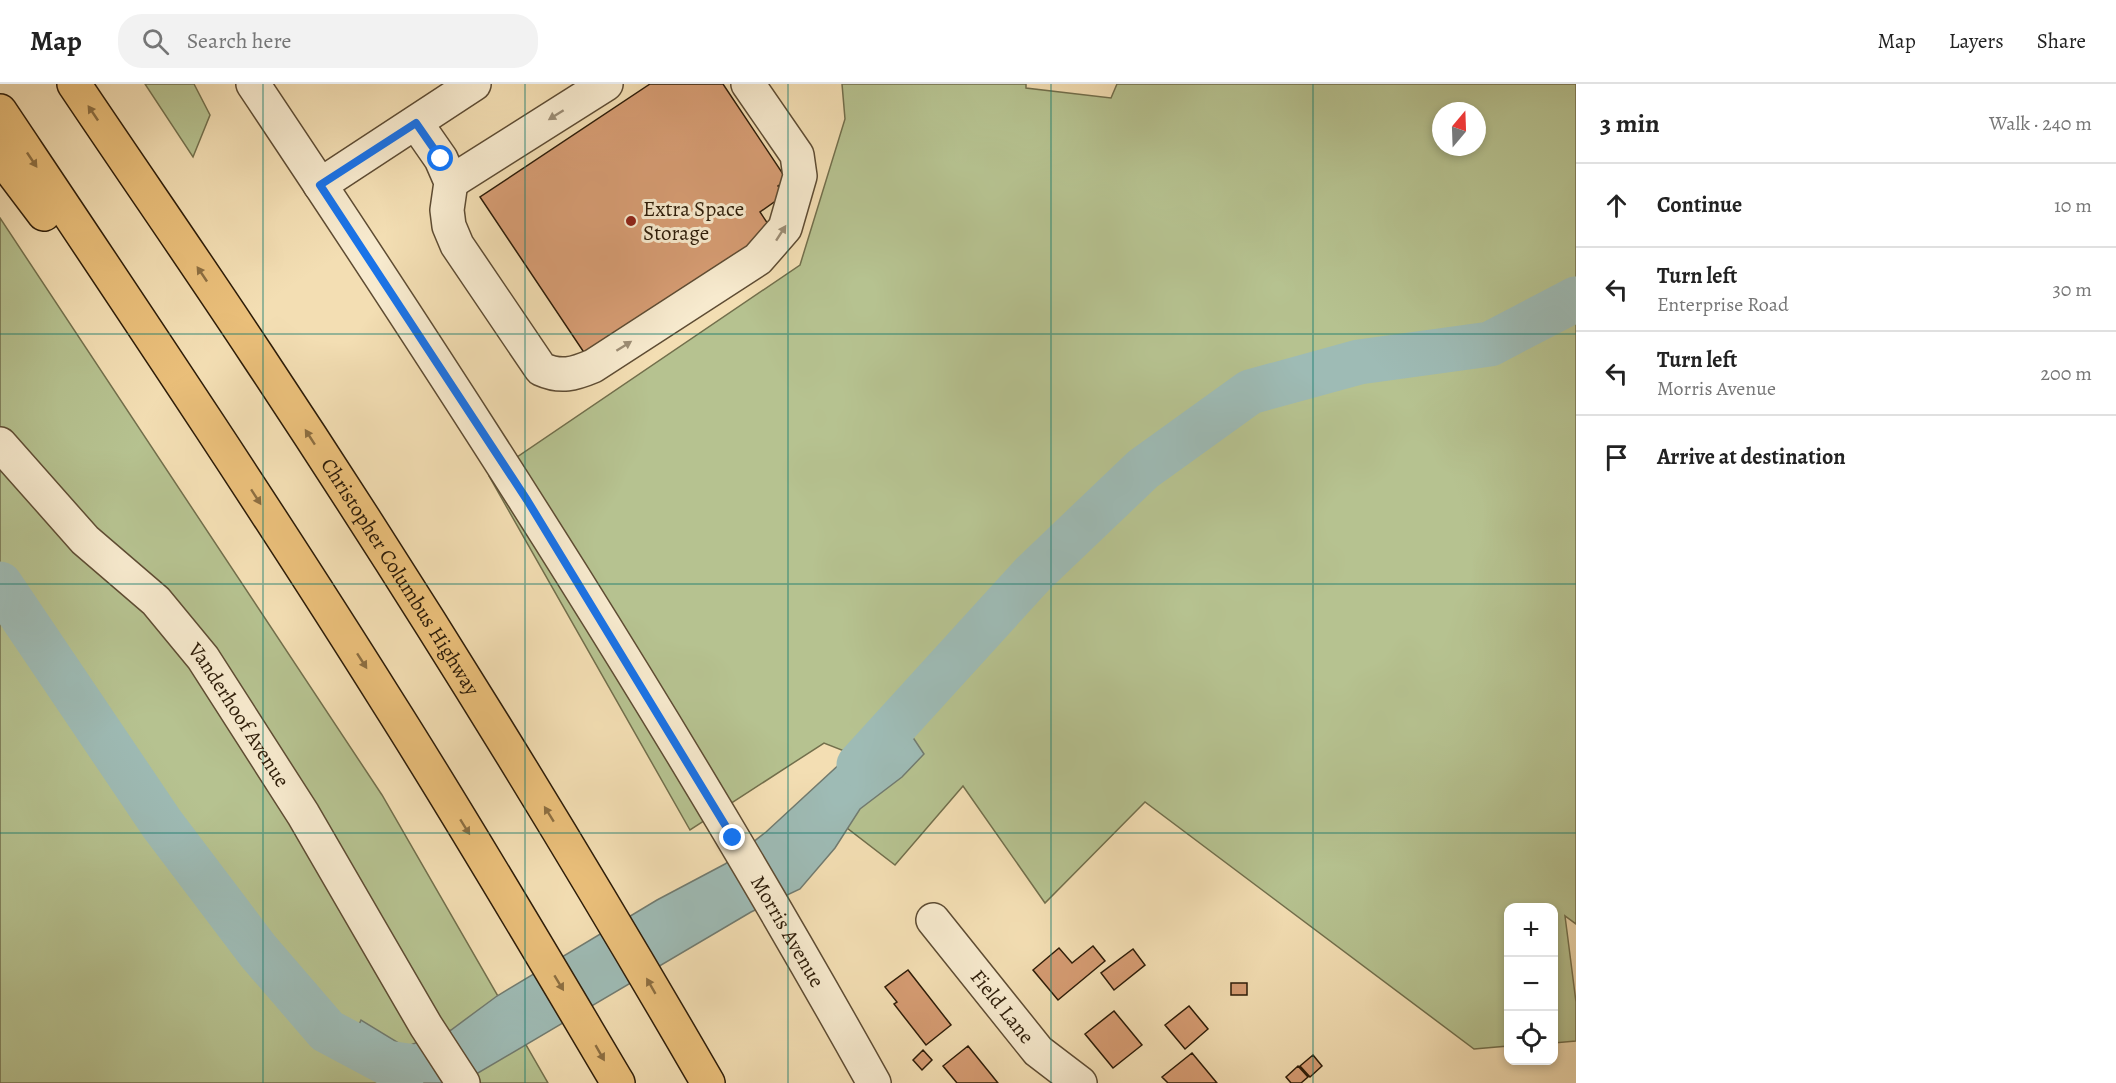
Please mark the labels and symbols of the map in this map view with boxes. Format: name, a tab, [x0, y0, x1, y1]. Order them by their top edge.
north arrow	[1432, 102, 1486, 156]
one-way arrow	[87, 105, 99, 121]
one-way arrow	[548, 110, 565, 121]
route start	[427, 145, 453, 171]
one-way arrow	[27, 151, 38, 168]
place label: Extra Space Storage	[643, 195, 744, 247]
marker: Extra Space Storage	[624, 214, 638, 228]
one-way arrow	[775, 225, 786, 241]
one-way arrow	[196, 267, 208, 283]
one-way arrow	[616, 341, 632, 352]
one-way arrow	[305, 429, 316, 445]
street label: Christopher Columbus Highway	[314, 453, 487, 701]
one-way arrow	[251, 489, 262, 505]
street label: Vanderhoof Avenue	[181, 636, 296, 793]
one-way arrow	[356, 653, 367, 669]
one-way arrow	[544, 806, 555, 822]
one-way arrow	[460, 819, 471, 835]
route end	[719, 824, 745, 850]
street label: Morris Avenue	[744, 870, 831, 992]
street label: Field Lane	[964, 964, 1041, 1050]
one-way arrow	[553, 975, 564, 991]
one-way arrow	[646, 978, 657, 994]
one-way arrow	[594, 1045, 605, 1061]

